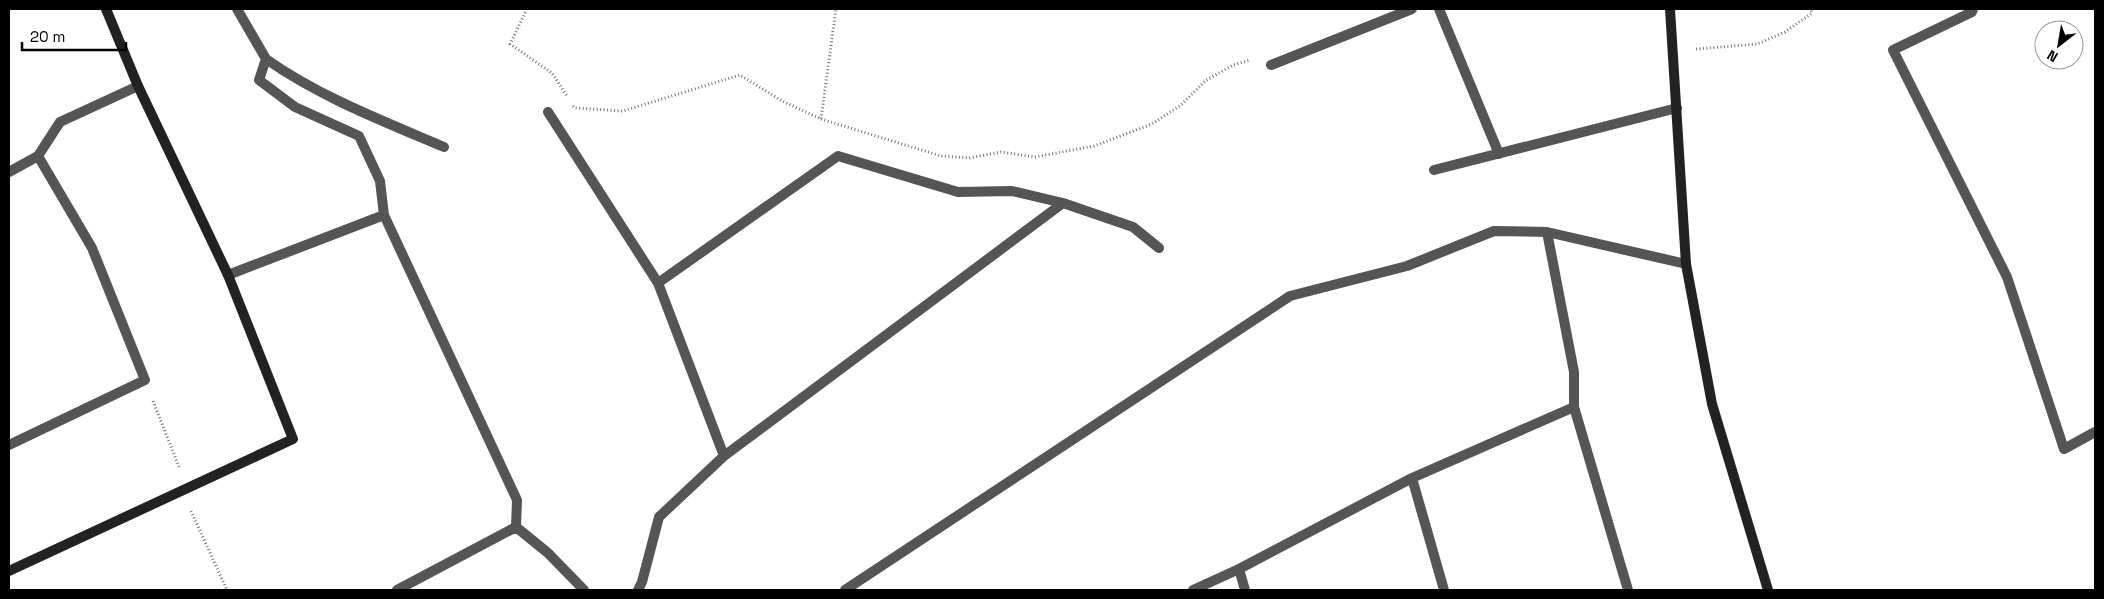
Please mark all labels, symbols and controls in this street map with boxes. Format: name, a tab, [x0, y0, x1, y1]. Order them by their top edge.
scale bar	[22, 20, 126, 52]
north arrow	[2034, 20, 2084, 70]
text: 20 m	[30, 27, 65, 46]
text: N	[2044, 46, 2061, 66]

